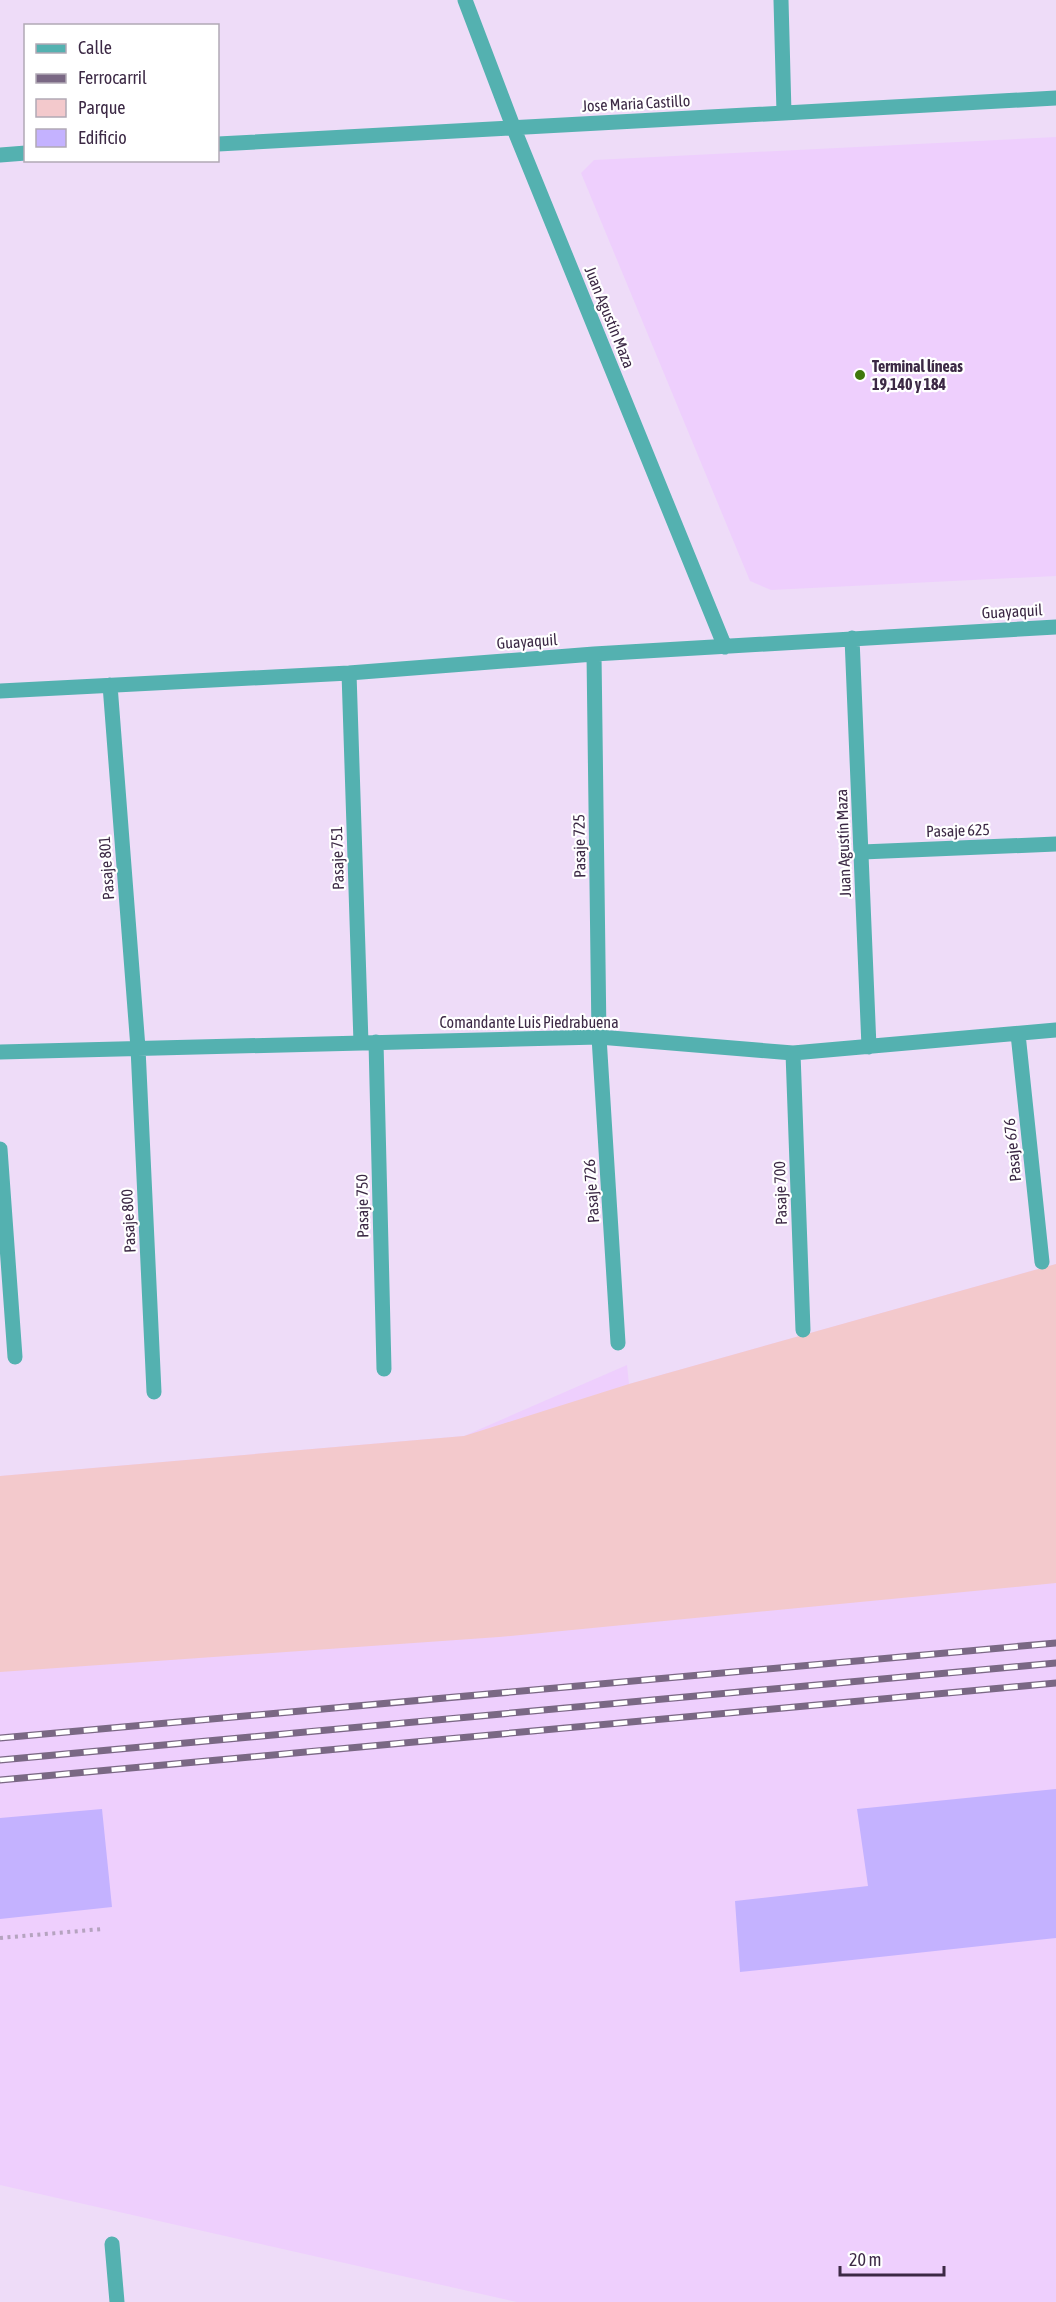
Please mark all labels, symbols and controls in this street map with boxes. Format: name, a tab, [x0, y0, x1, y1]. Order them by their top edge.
legend	[24, 24, 219, 162]
text: Calle	[78, 37, 112, 58]
text: Ferrocarril	[78, 67, 147, 88]
street label: Jose Maria Castillo	[581, 91, 691, 115]
text: Parque	[78, 97, 126, 118]
text: Edificio	[78, 127, 127, 148]
street label: Juan Agustín Maza	[581, 264, 639, 371]
place label: Terminal líneas 19,140 y 184	[872, 357, 963, 393]
marker: Terminal líneas 19,140 y 184	[853, 368, 867, 382]
street label: Guayaquil	[981, 600, 1044, 623]
street label: Guayaquil	[496, 630, 559, 653]
street label: Juan Agustín Maza	[832, 789, 855, 897]
street label: Pasaje 725	[569, 814, 590, 878]
street label: Pasaje 625	[926, 820, 990, 841]
street label: Pasaje 751	[327, 826, 348, 890]
street label: Pasaje 801	[95, 836, 118, 900]
street label: Comandante Luis Piedrabuena	[439, 1013, 619, 1031]
street label: Pasaje 676	[1000, 1117, 1025, 1183]
street label: Pasaje 726	[580, 1159, 603, 1223]
street label: Pasaje 700	[770, 1161, 791, 1225]
street label: Pasaje 750	[352, 1174, 373, 1238]
street label: Pasaje 800	[117, 1189, 140, 1253]
scale bar	[840, 2239, 944, 2277]
text: 20 m	[849, 2249, 881, 2270]

